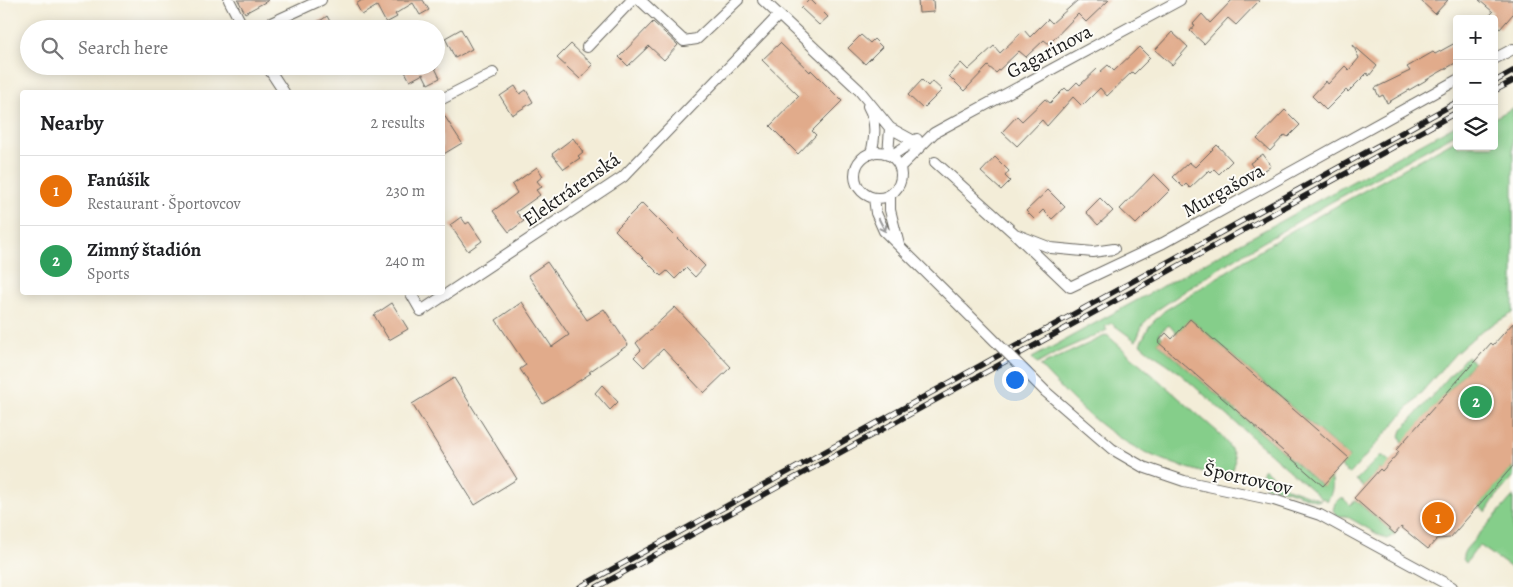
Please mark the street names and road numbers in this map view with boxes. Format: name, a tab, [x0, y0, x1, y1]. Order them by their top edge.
street label: Gagarinova	[1002, 17, 1097, 85]
street label: Elektrárenská	[517, 145, 626, 233]
street label: Murgašova	[1177, 157, 1270, 224]
street label: Športovcov	[1201, 455, 1296, 502]

